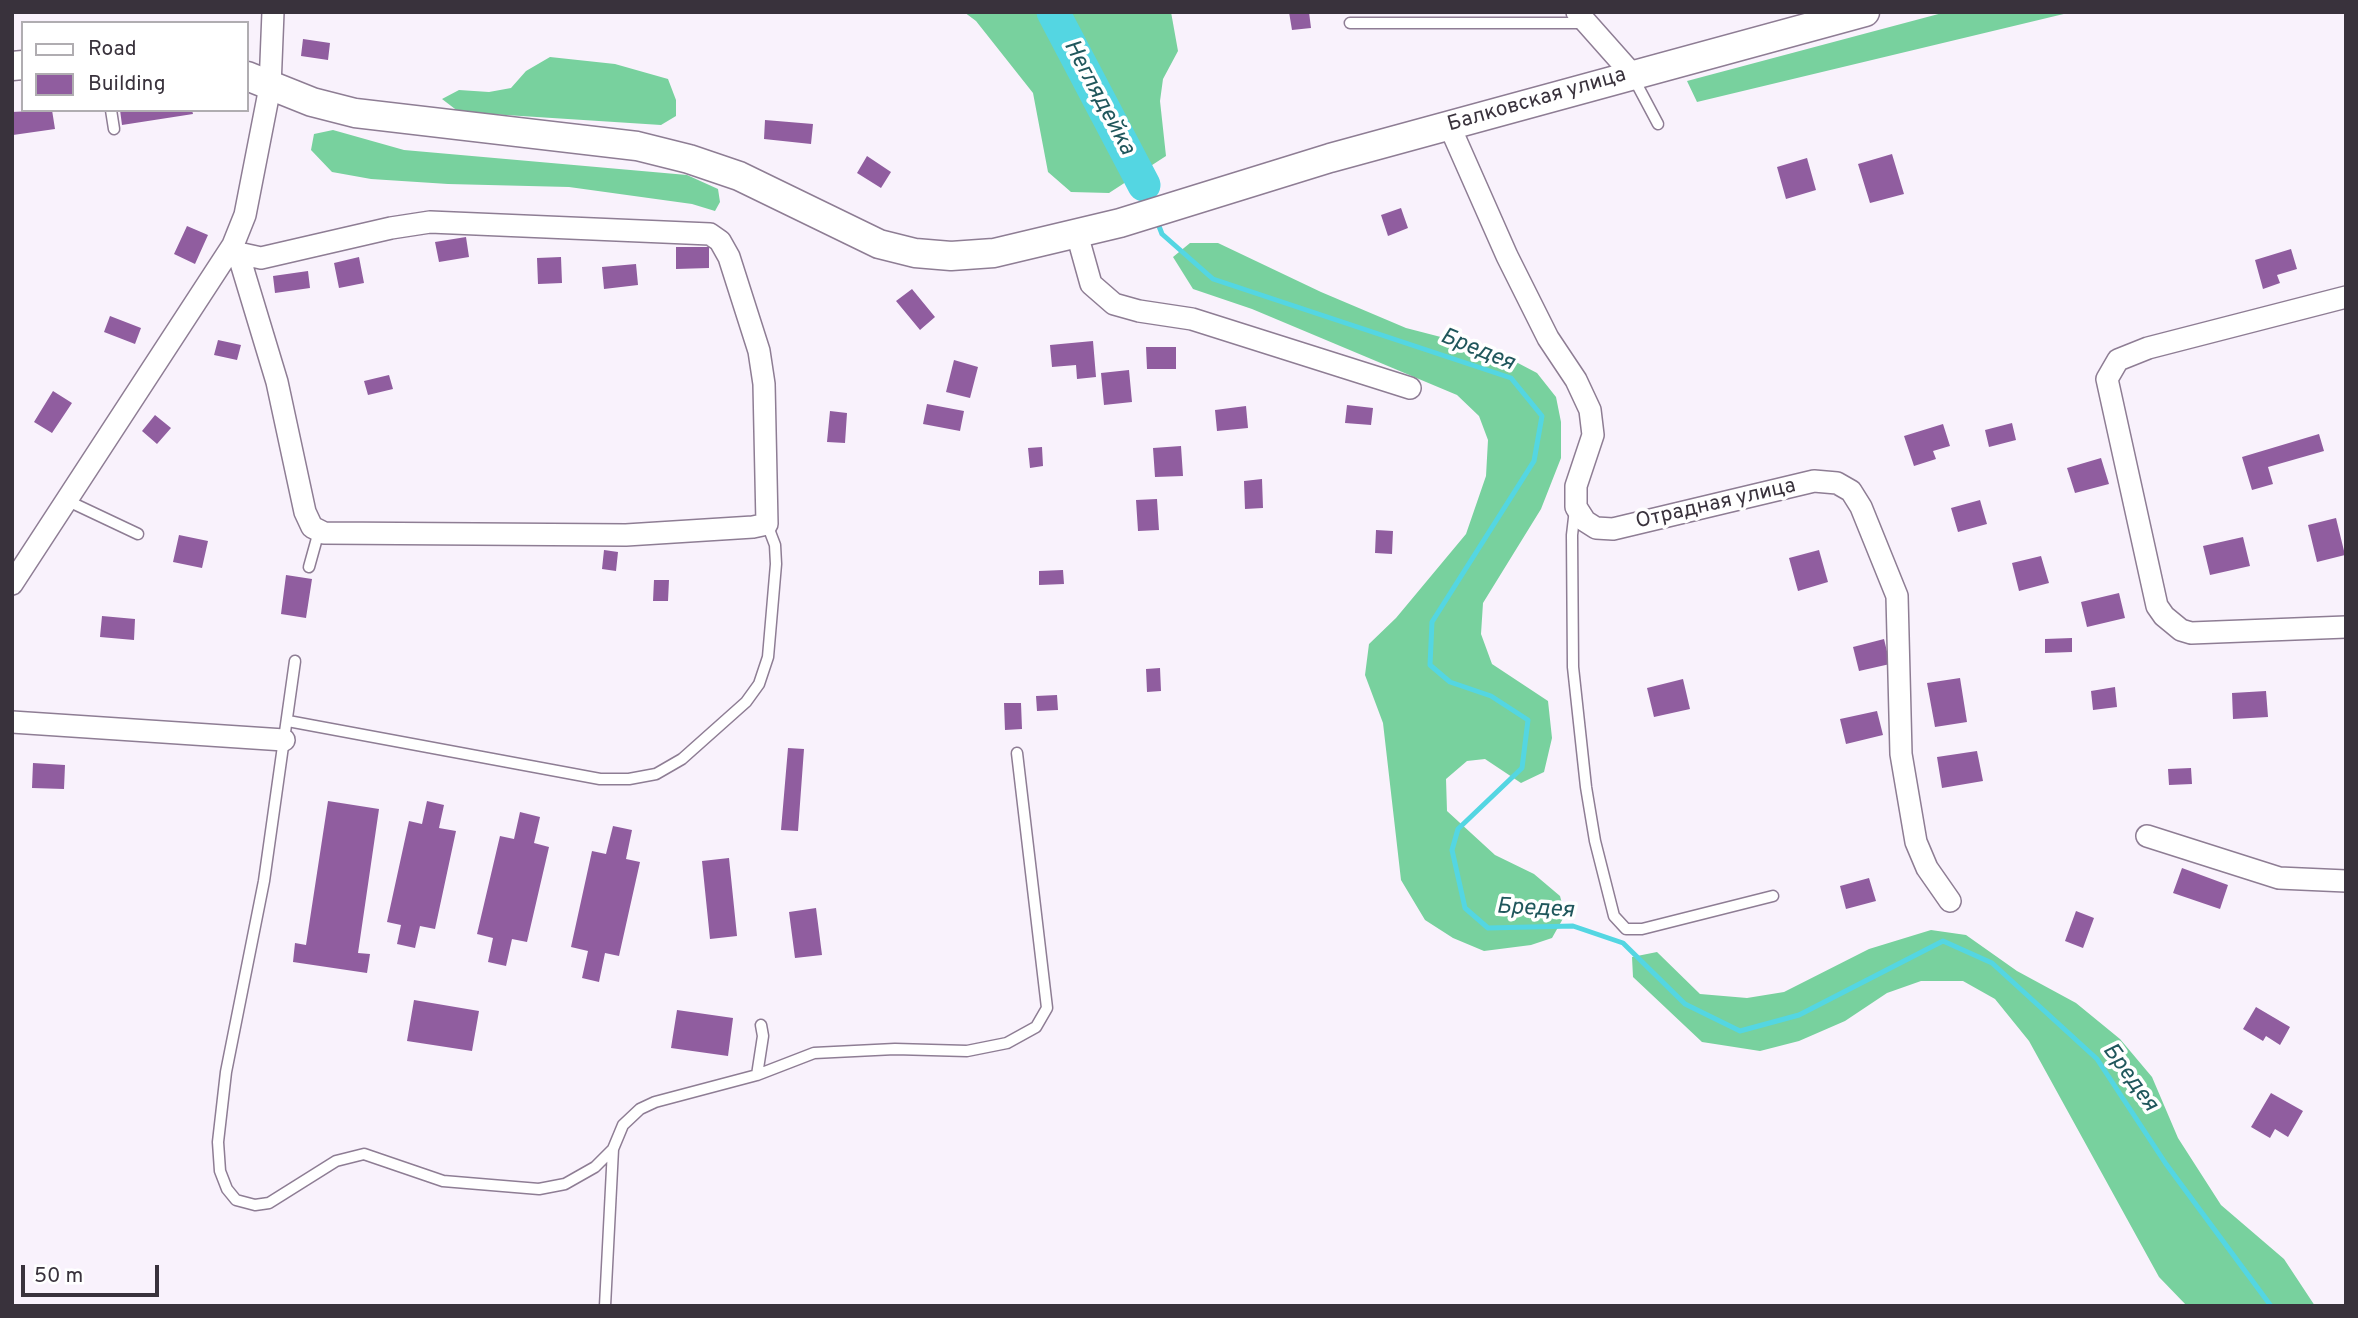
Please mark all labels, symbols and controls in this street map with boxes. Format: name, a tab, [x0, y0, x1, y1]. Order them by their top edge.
legend	[21, 21, 248, 112]
text: Road	[88, 36, 137, 63]
water label: Неглядейка	[1056, 36, 1140, 160]
street label: Балковская улица	[1445, 63, 1629, 139]
text: Building	[88, 71, 166, 98]
water label: Бредея	[1436, 324, 1518, 378]
street label: Отрадная улица	[1634, 474, 1798, 536]
water label: Бредея	[1495, 894, 1575, 926]
water label: Бредея	[2095, 1038, 2163, 1118]
scale bar	[24, 1252, 163, 1296]
text: 50 m	[34, 1263, 83, 1290]

